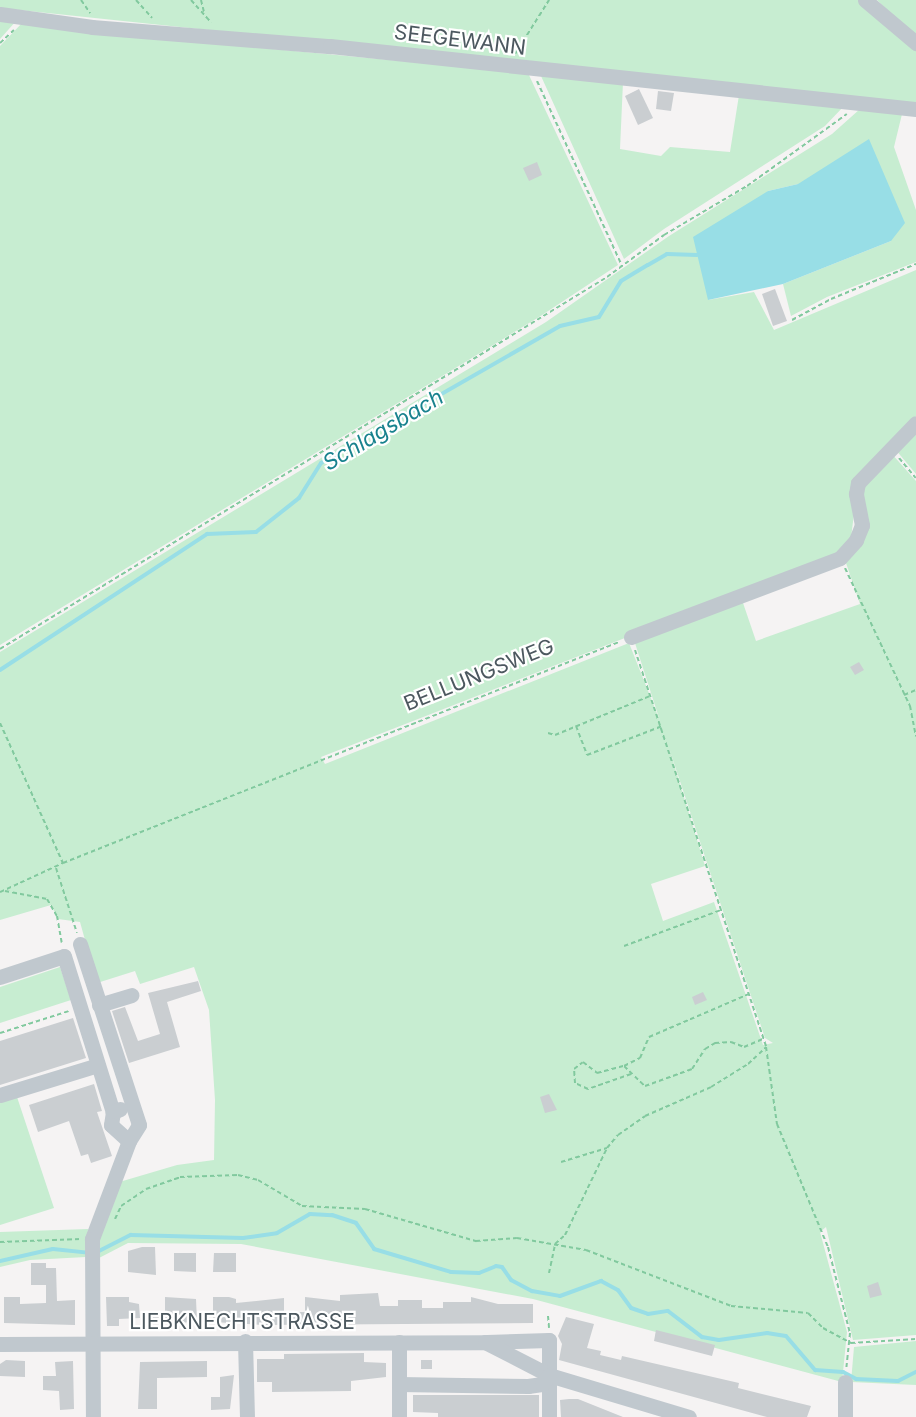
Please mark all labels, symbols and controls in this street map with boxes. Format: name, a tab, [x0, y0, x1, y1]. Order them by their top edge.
street label: SEEGEWANN	[393, 19, 527, 61]
water label: Schlagsbach	[318, 384, 448, 476]
street label: BELLUNGSWEG	[400, 633, 558, 717]
street label: LIEBKNECHTSTRASSE	[129, 1309, 355, 1335]

